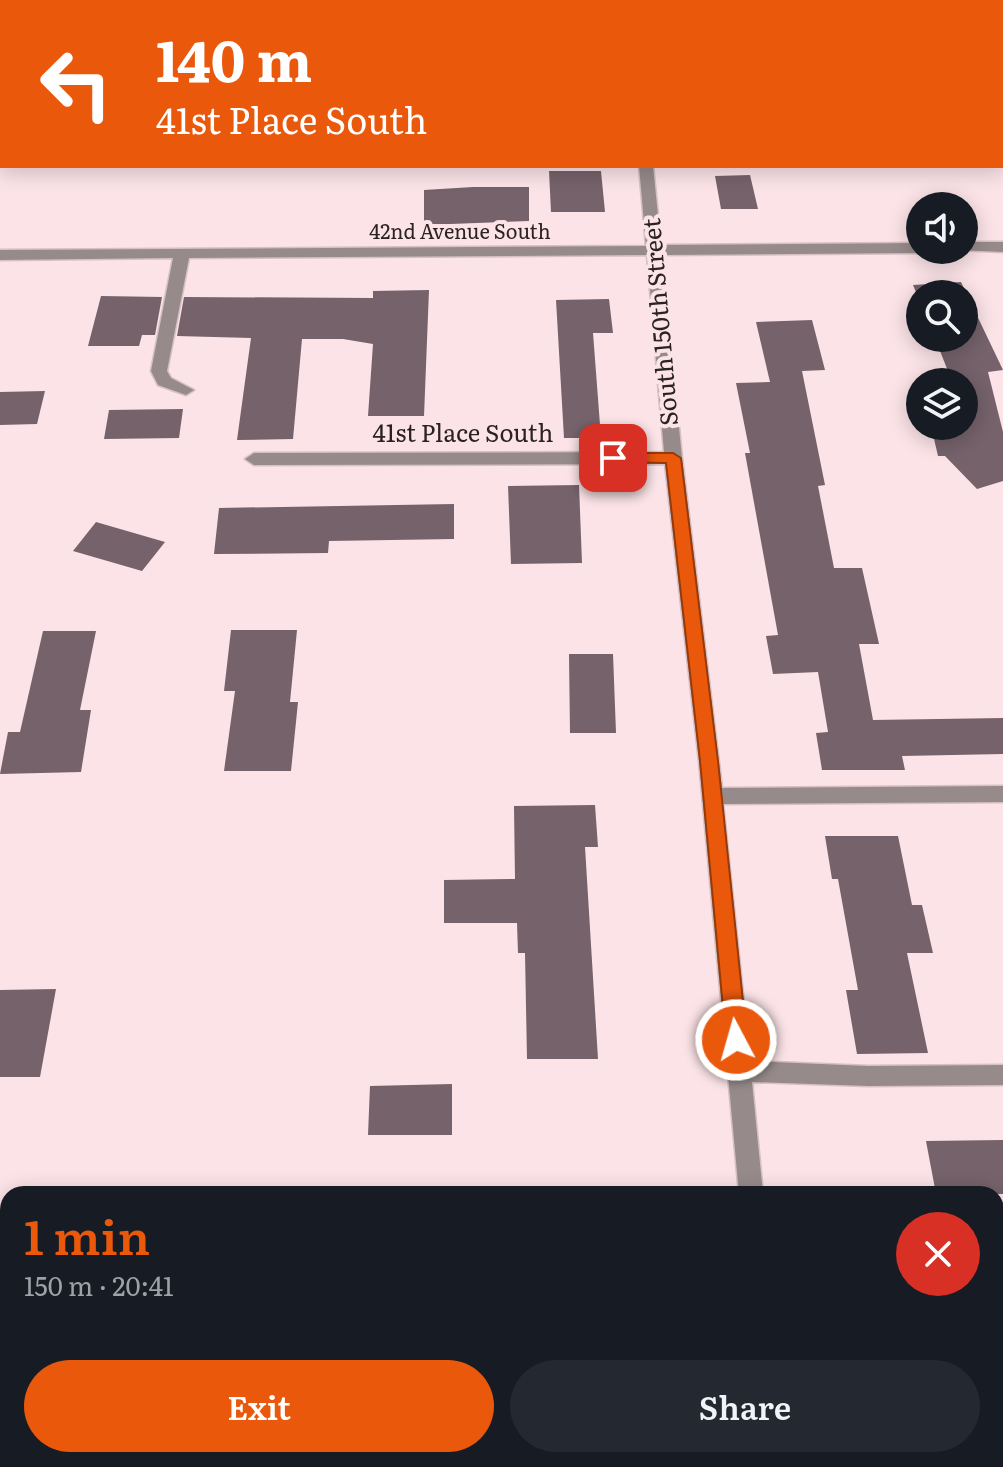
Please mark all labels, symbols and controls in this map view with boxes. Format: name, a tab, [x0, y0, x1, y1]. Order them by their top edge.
text: 140 m	[156, 16, 312, 99]
icon: left	[24, 32, 128, 136]
text: 41st Place South	[156, 92, 427, 145]
map controls	[906, 192, 978, 440]
button: sound	[906, 192, 978, 264]
street label: 42nd Avenue South	[369, 215, 551, 245]
street label: South 150th Street	[632, 217, 685, 427]
button: search	[906, 280, 978, 352]
button: layers	[906, 368, 978, 440]
street label: 41st Place South	[373, 414, 554, 449]
pin	[579, 424, 647, 492]
icon: arrive	[591, 436, 635, 480]
position arrow	[694, 998, 778, 1082]
text: 1 min	[24, 1199, 150, 1270]
button: close	[896, 1212, 980, 1296]
text: 150 m · 20:41	[24, 1265, 174, 1304]
button: Exit	[24, 1360, 494, 1452]
button: Share	[510, 1360, 980, 1452]

